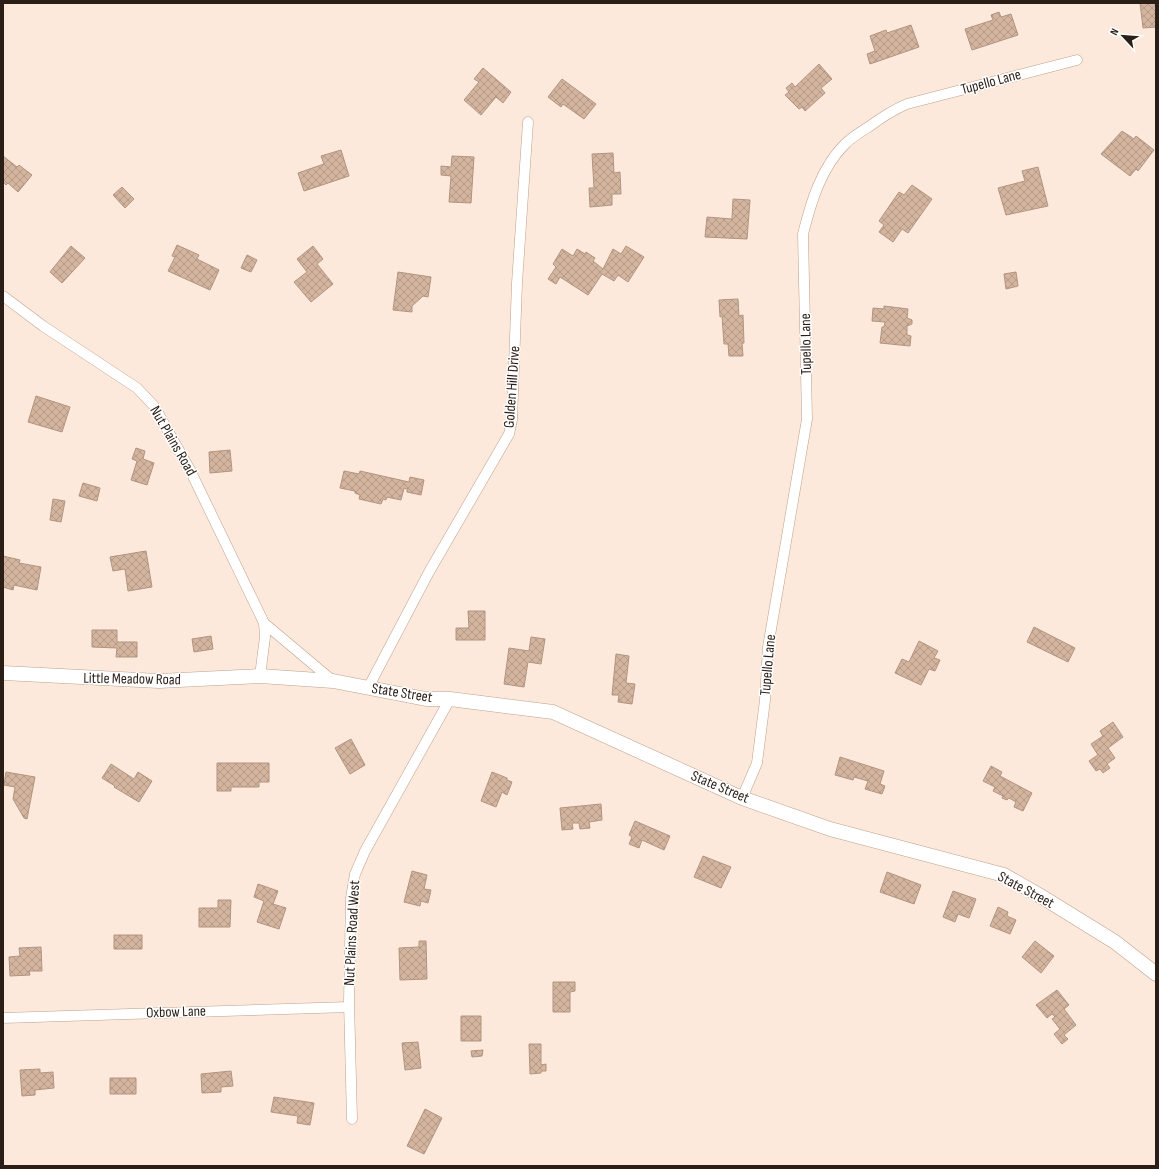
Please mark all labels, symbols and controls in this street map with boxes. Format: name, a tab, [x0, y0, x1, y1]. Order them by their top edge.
north arrow	[1103, 16, 1143, 56]
text: N	[1107, 26, 1122, 37]
street label: Tupello Lane	[959, 65, 1023, 99]
street label: Tupello Lane	[796, 313, 816, 375]
street label: Golden Hill Drive	[500, 345, 524, 429]
street label: Nut Plains Road	[145, 403, 201, 479]
street label: Tupello Lane	[756, 634, 780, 696]
street label: Little Meadow Road	[83, 669, 181, 689]
street label: State Street	[370, 679, 434, 707]
street label: State Street	[688, 766, 752, 808]
street label: State Street	[995, 867, 1058, 913]
street label: Nut Plains Road West	[340, 879, 364, 986]
street label: Oxbow Lane	[146, 1001, 206, 1023]

